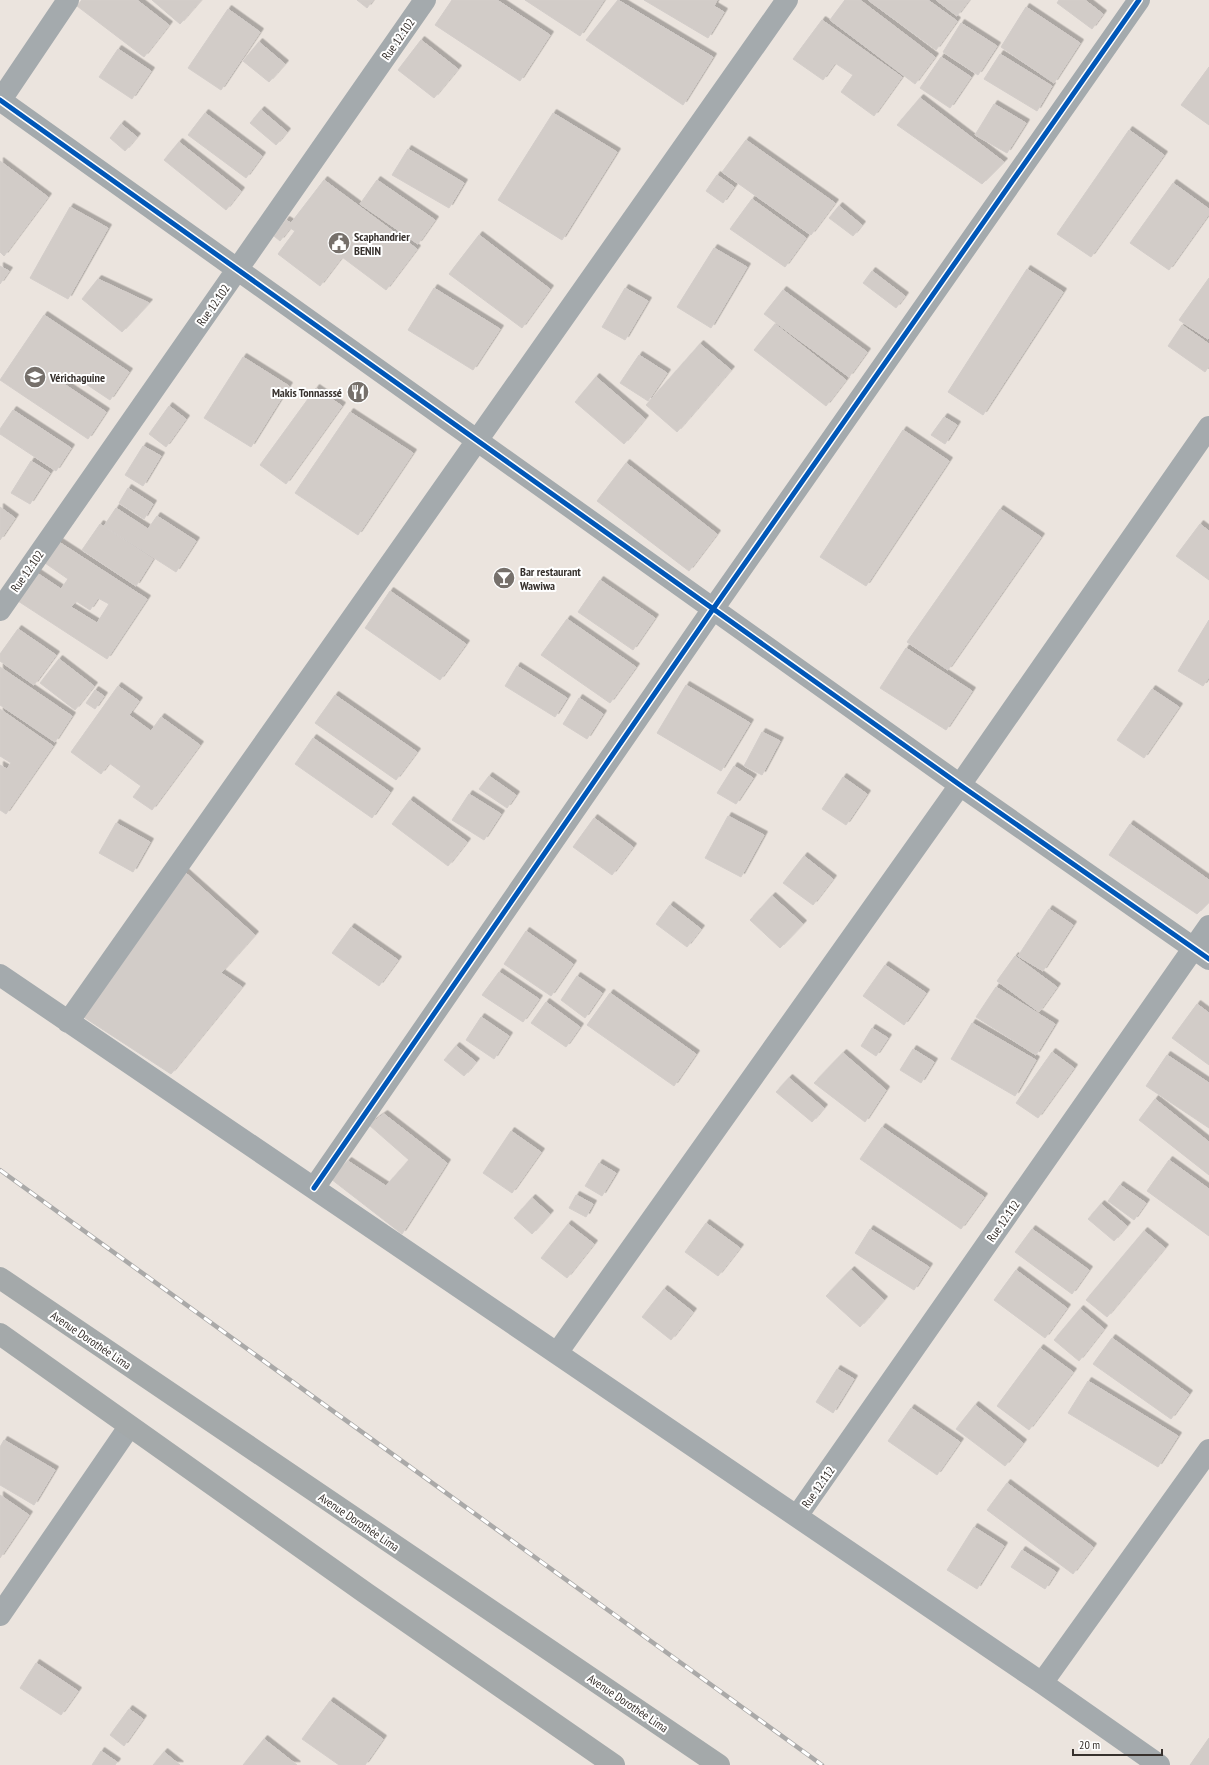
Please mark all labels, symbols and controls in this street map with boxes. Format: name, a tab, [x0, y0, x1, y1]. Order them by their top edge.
street label: Rue 12.102	[378, 15, 418, 63]
place label: Scaphandrier BENIN	[354, 229, 410, 258]
public building icon: Scaphandrier BENIN	[326, 230, 352, 256]
street label: Rue 12.102	[193, 281, 233, 329]
school or university icon: Vérichaguine	[22, 364, 48, 390]
place label: Vérichaguine	[49, 370, 105, 385]
restaurant icon: Makis Tonnasssé	[345, 379, 371, 405]
place label: Makis Tonnasssé	[272, 385, 342, 400]
street label: Rue 12.102	[7, 547, 47, 595]
place label: Bar restaurant Wawiwa	[519, 564, 581, 593]
bar icon: Bar restaurant Wawiwa	[491, 565, 517, 591]
street label: Rue 12.112	[983, 1197, 1023, 1245]
street label: Avenue Dorothée Lima	[48, 1308, 134, 1373]
street label: Rue 12.112	[798, 1463, 838, 1511]
street label: Avenue Dorothée Lima	[316, 1490, 402, 1555]
street label: Avenue Dorothée Lima	[585, 1671, 671, 1736]
scale bar	[1073, 1731, 1162, 1757]
text: 20 m	[1079, 1737, 1100, 1752]

